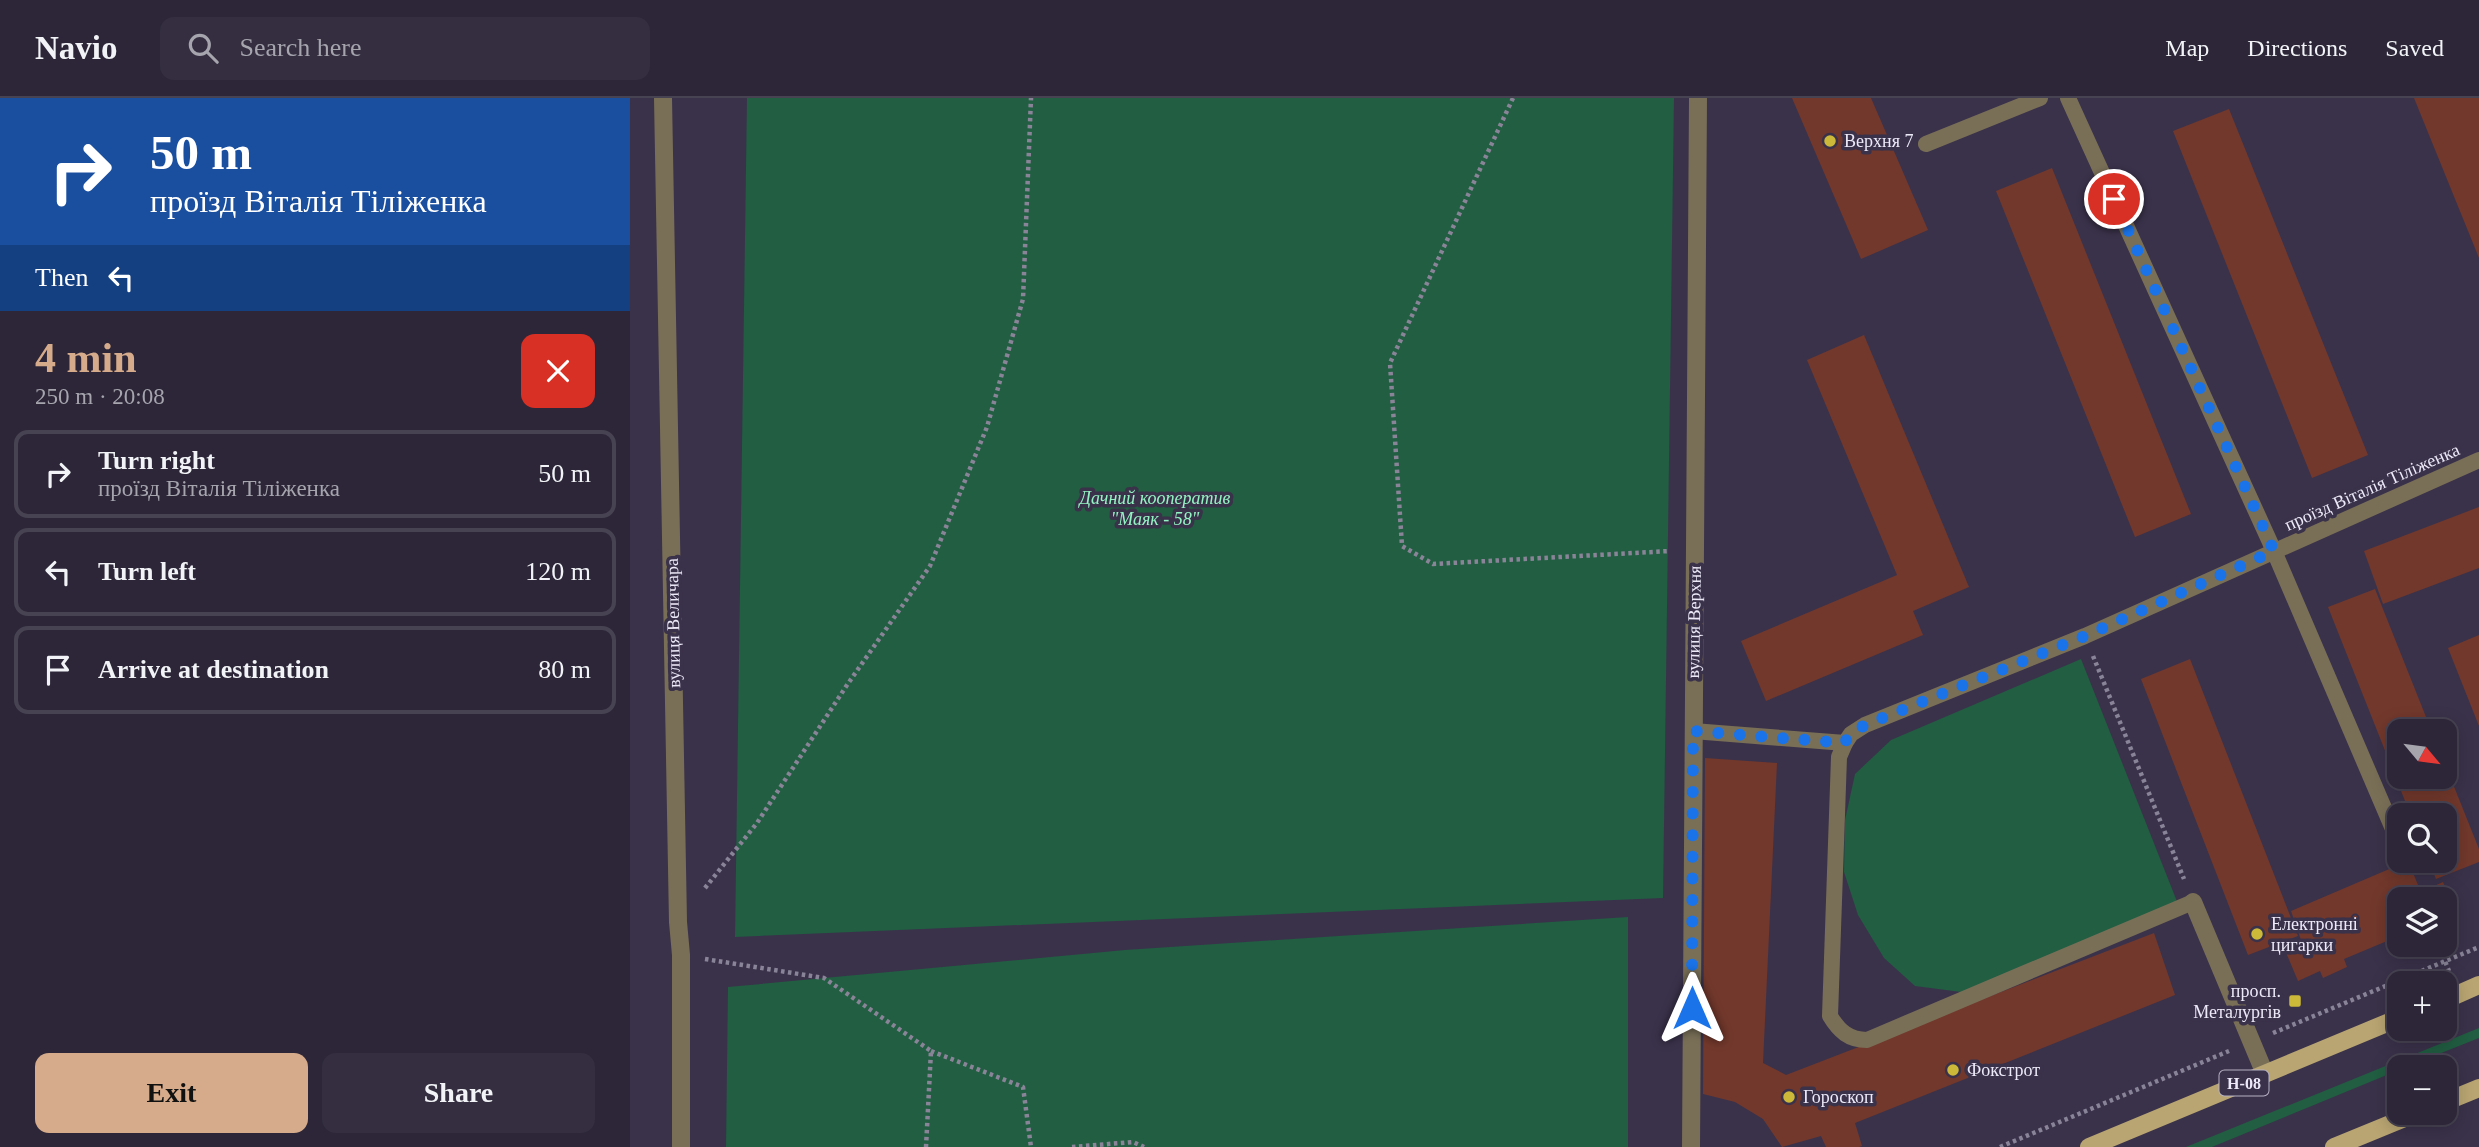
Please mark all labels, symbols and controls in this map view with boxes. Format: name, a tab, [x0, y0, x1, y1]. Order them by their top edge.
search box	[160, 17, 650, 80]
icon: search	[184, 29, 222, 67]
text: Navio	[35, 30, 118, 66]
text: Search here	[240, 33, 361, 62]
text: Map	[2165, 35, 2209, 61]
text: Directions	[2247, 35, 2347, 61]
text: Saved	[2385, 35, 2444, 61]
text: 50 m	[150, 125, 252, 180]
icon: right	[35, 126, 126, 217]
place label: Верхня 7	[1844, 131, 1913, 151]
marker: Верхня 7	[1822, 133, 1838, 149]
pin	[2084, 169, 2144, 229]
icon: arrive	[2095, 180, 2133, 218]
text: проїзд Віталія Тіліженка	[150, 183, 487, 219]
icon: left	[102, 259, 140, 297]
text: Then	[35, 263, 88, 292]
button: close	[521, 334, 595, 408]
text: 4 min	[35, 335, 137, 381]
text: 250 m · 20:08	[35, 384, 165, 409]
street label: проїзд Віталія Тіліженка	[2281, 439, 2463, 535]
text: Turn right	[98, 446, 215, 475]
icon: right	[39, 455, 77, 493]
text: 50 m	[538, 459, 591, 488]
text: проїзд Віталія Тіліженка	[98, 476, 340, 501]
park label: Дачний кооператив "Маяк - 58"	[1078, 488, 1231, 529]
icon: left	[39, 553, 77, 591]
text: Turn left	[98, 557, 196, 586]
text: 120 m	[525, 557, 591, 586]
street label: вулиця Величара	[662, 558, 684, 688]
street label: вулиця Верхня	[1683, 565, 1705, 679]
icon: arrive	[39, 651, 77, 689]
text: Arrive at destination	[98, 655, 329, 684]
text: 80 m	[538, 655, 591, 684]
north arrow	[2387, 719, 2457, 789]
map controls	[2387, 719, 2457, 1125]
button: search	[2387, 803, 2457, 873]
button: layers	[2387, 887, 2457, 957]
place label: Електронні цигарки	[2271, 914, 2358, 955]
marker: Електронні цигарки	[2249, 926, 2265, 942]
position arrow	[1655, 971, 1729, 1045]
button: +	[2387, 971, 2457, 1041]
place label: просп. Металургів	[2193, 981, 2281, 1022]
marker: просп. Металургів	[2287, 993, 2303, 1009]
button: Exit	[35, 1053, 308, 1133]
button: Share	[322, 1053, 595, 1133]
button: −	[2387, 1055, 2457, 1125]
place label: Фокстрот	[1967, 1060, 2040, 1080]
marker: Фокстрот	[1945, 1062, 1961, 1078]
road number: Н-08	[2220, 1071, 2268, 1096]
place label: Гороскоп	[1803, 1087, 1874, 1107]
marker: Гороскоп	[1781, 1089, 1797, 1105]

